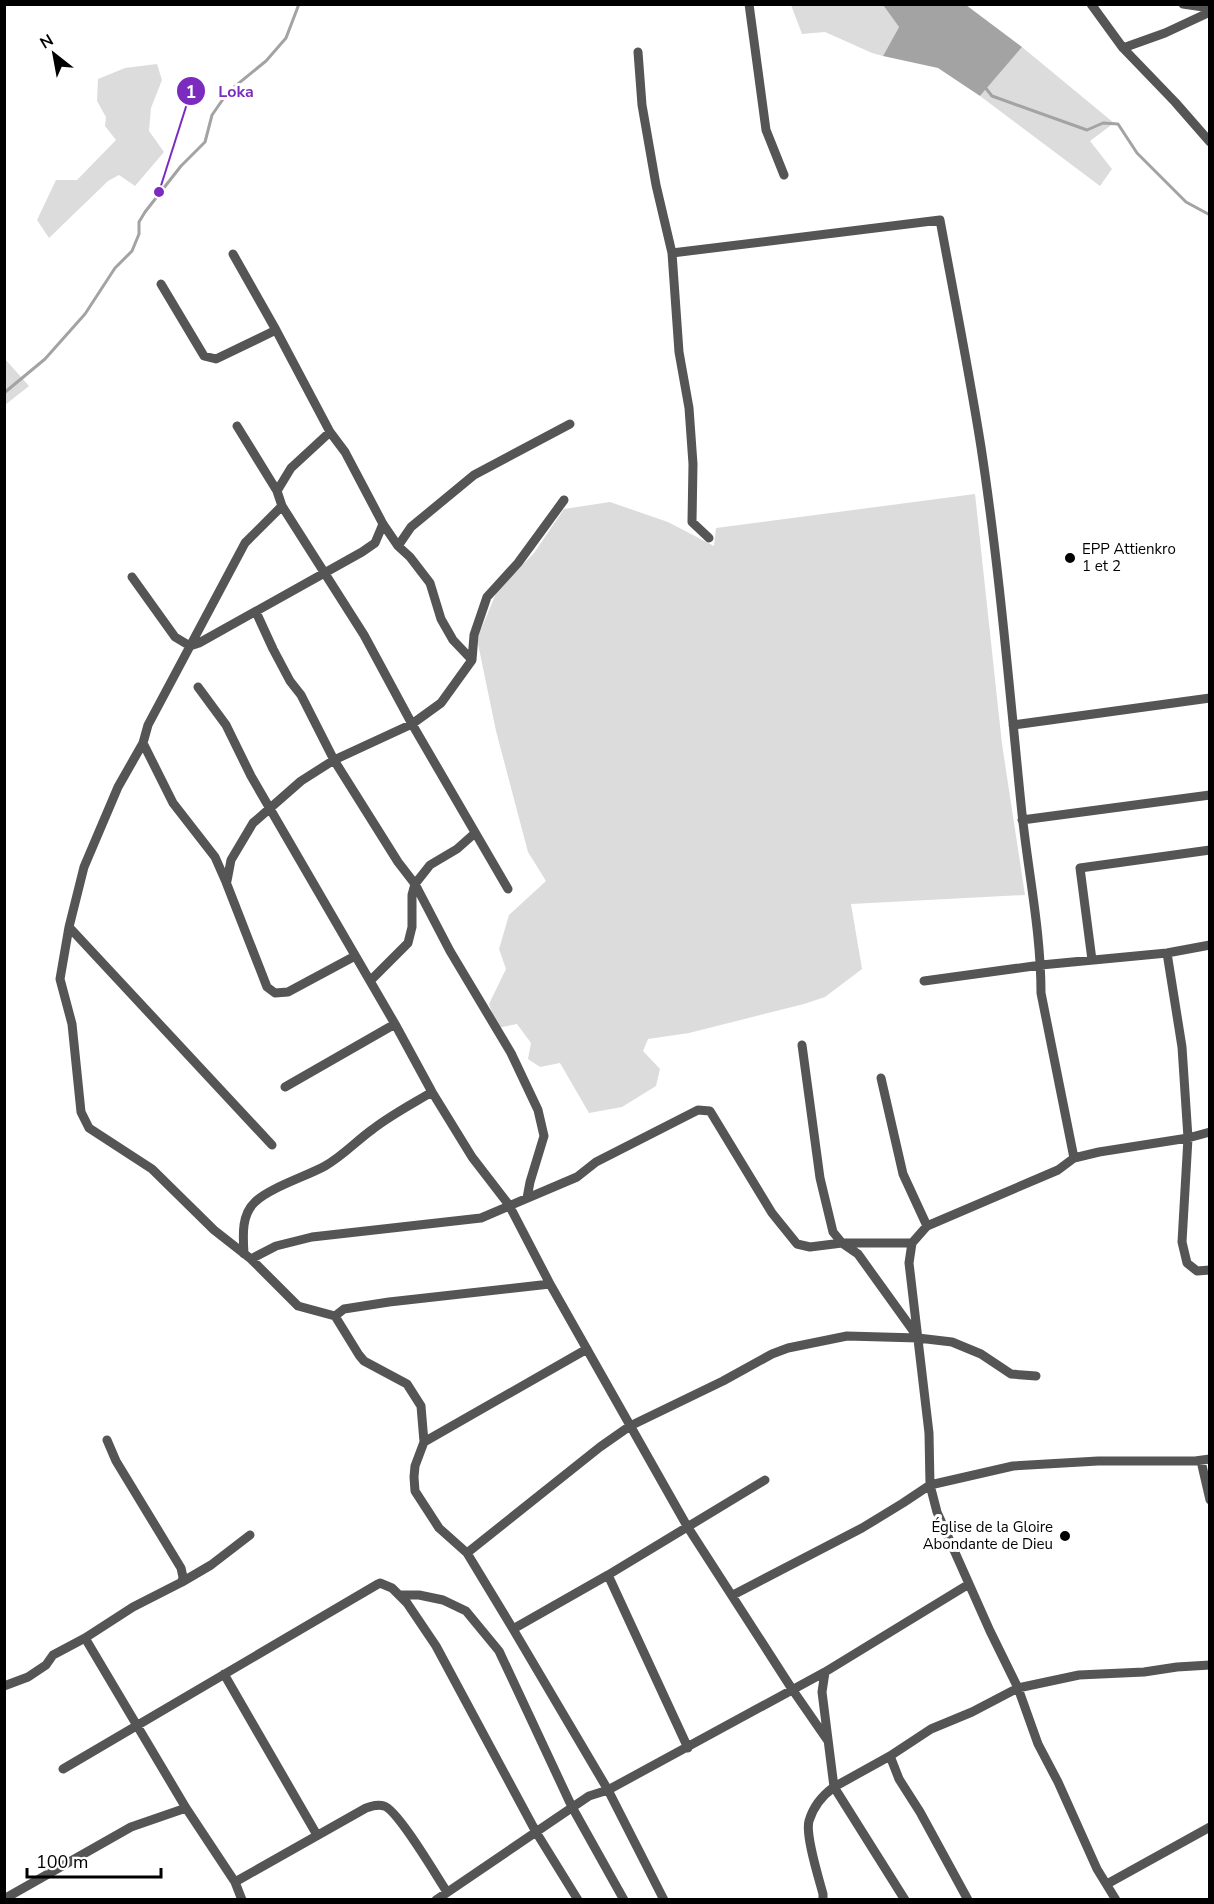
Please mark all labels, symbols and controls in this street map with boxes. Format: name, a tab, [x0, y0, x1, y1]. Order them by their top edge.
north arrow	[24, 24, 84, 84]
text: N	[36, 29, 58, 55]
callout: Loka	[176, 74, 265, 108]
text: 1	[186, 80, 196, 104]
text: Loka	[218, 81, 254, 103]
place label: EPP Attienkro 1 et 2	[1082, 539, 1176, 576]
marker: EPP Attienkro 1 et 2	[1063, 551, 1077, 565]
place label: Église de la Gloire Abondante de Dieu	[923, 1517, 1053, 1554]
marker: Église de la Gloire Abondante de Dieu	[1058, 1529, 1072, 1543]
scale bar	[27, 1841, 160, 1879]
text: 100 m	[36, 1850, 88, 1874]

